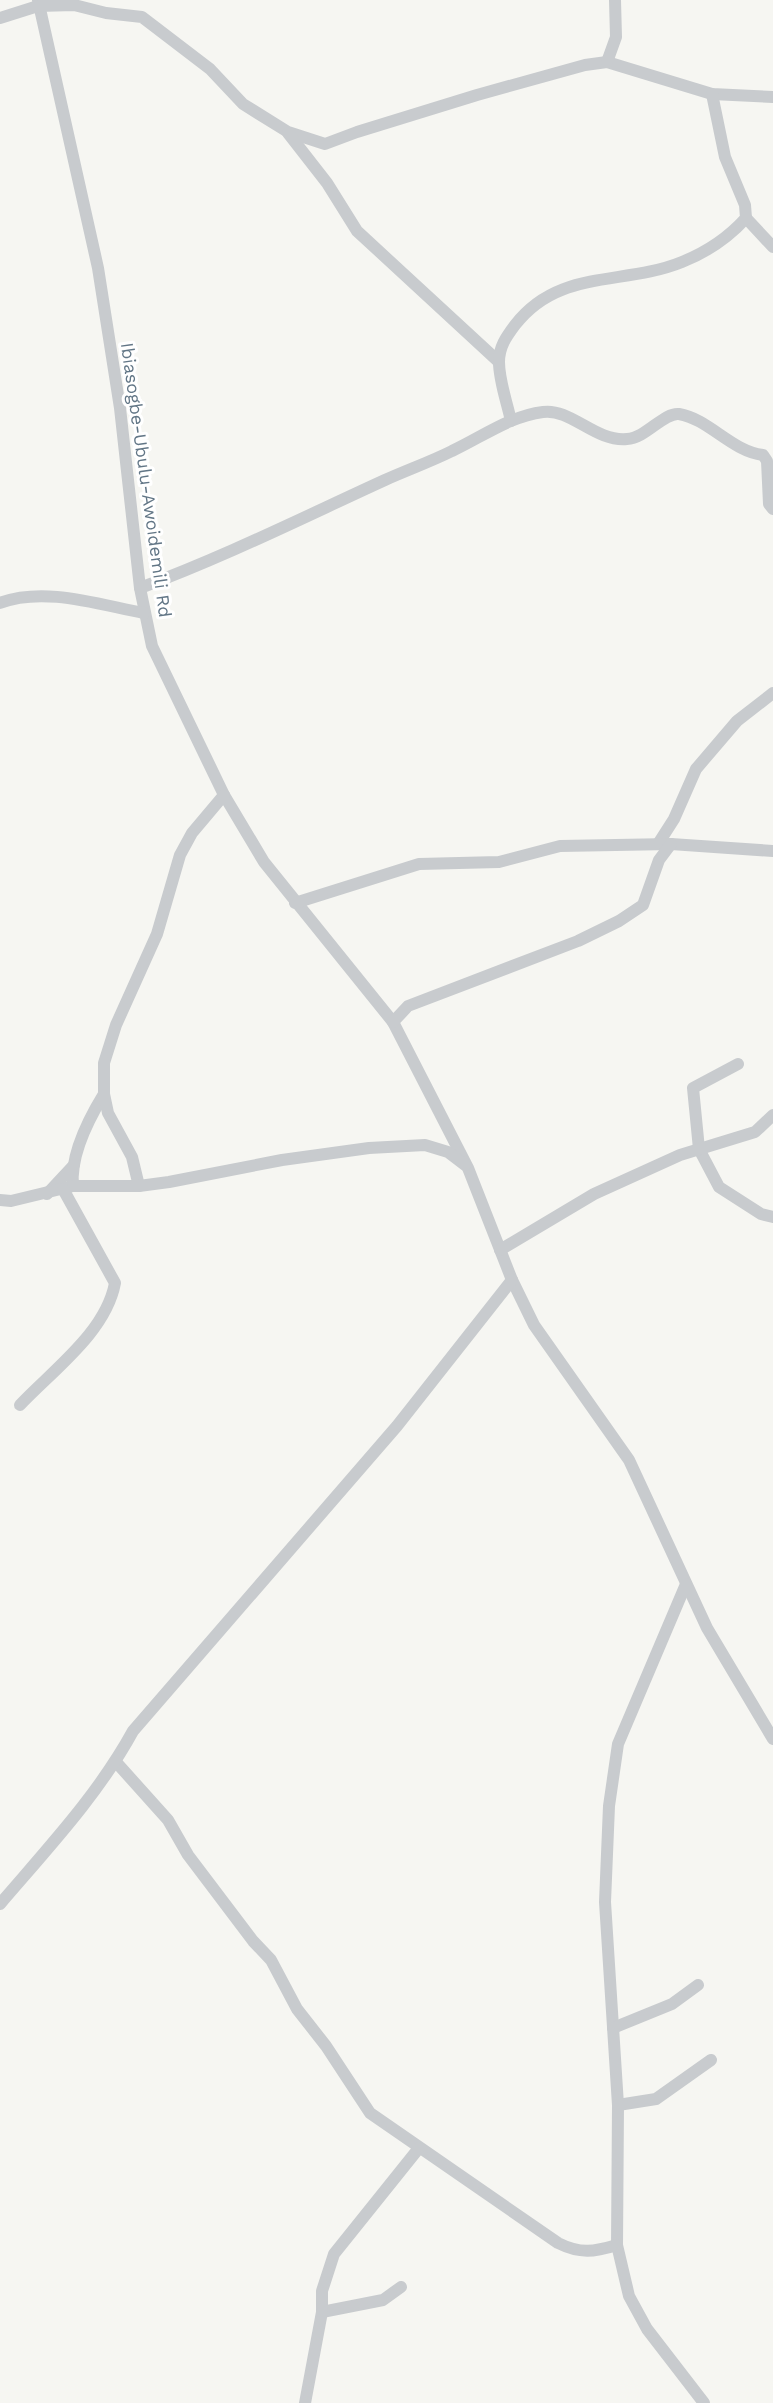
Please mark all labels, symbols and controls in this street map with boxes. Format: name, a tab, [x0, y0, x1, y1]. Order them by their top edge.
street label: Ibiasogbe-Ubulu-Awoidemili Rd	[117, 341, 176, 619]

